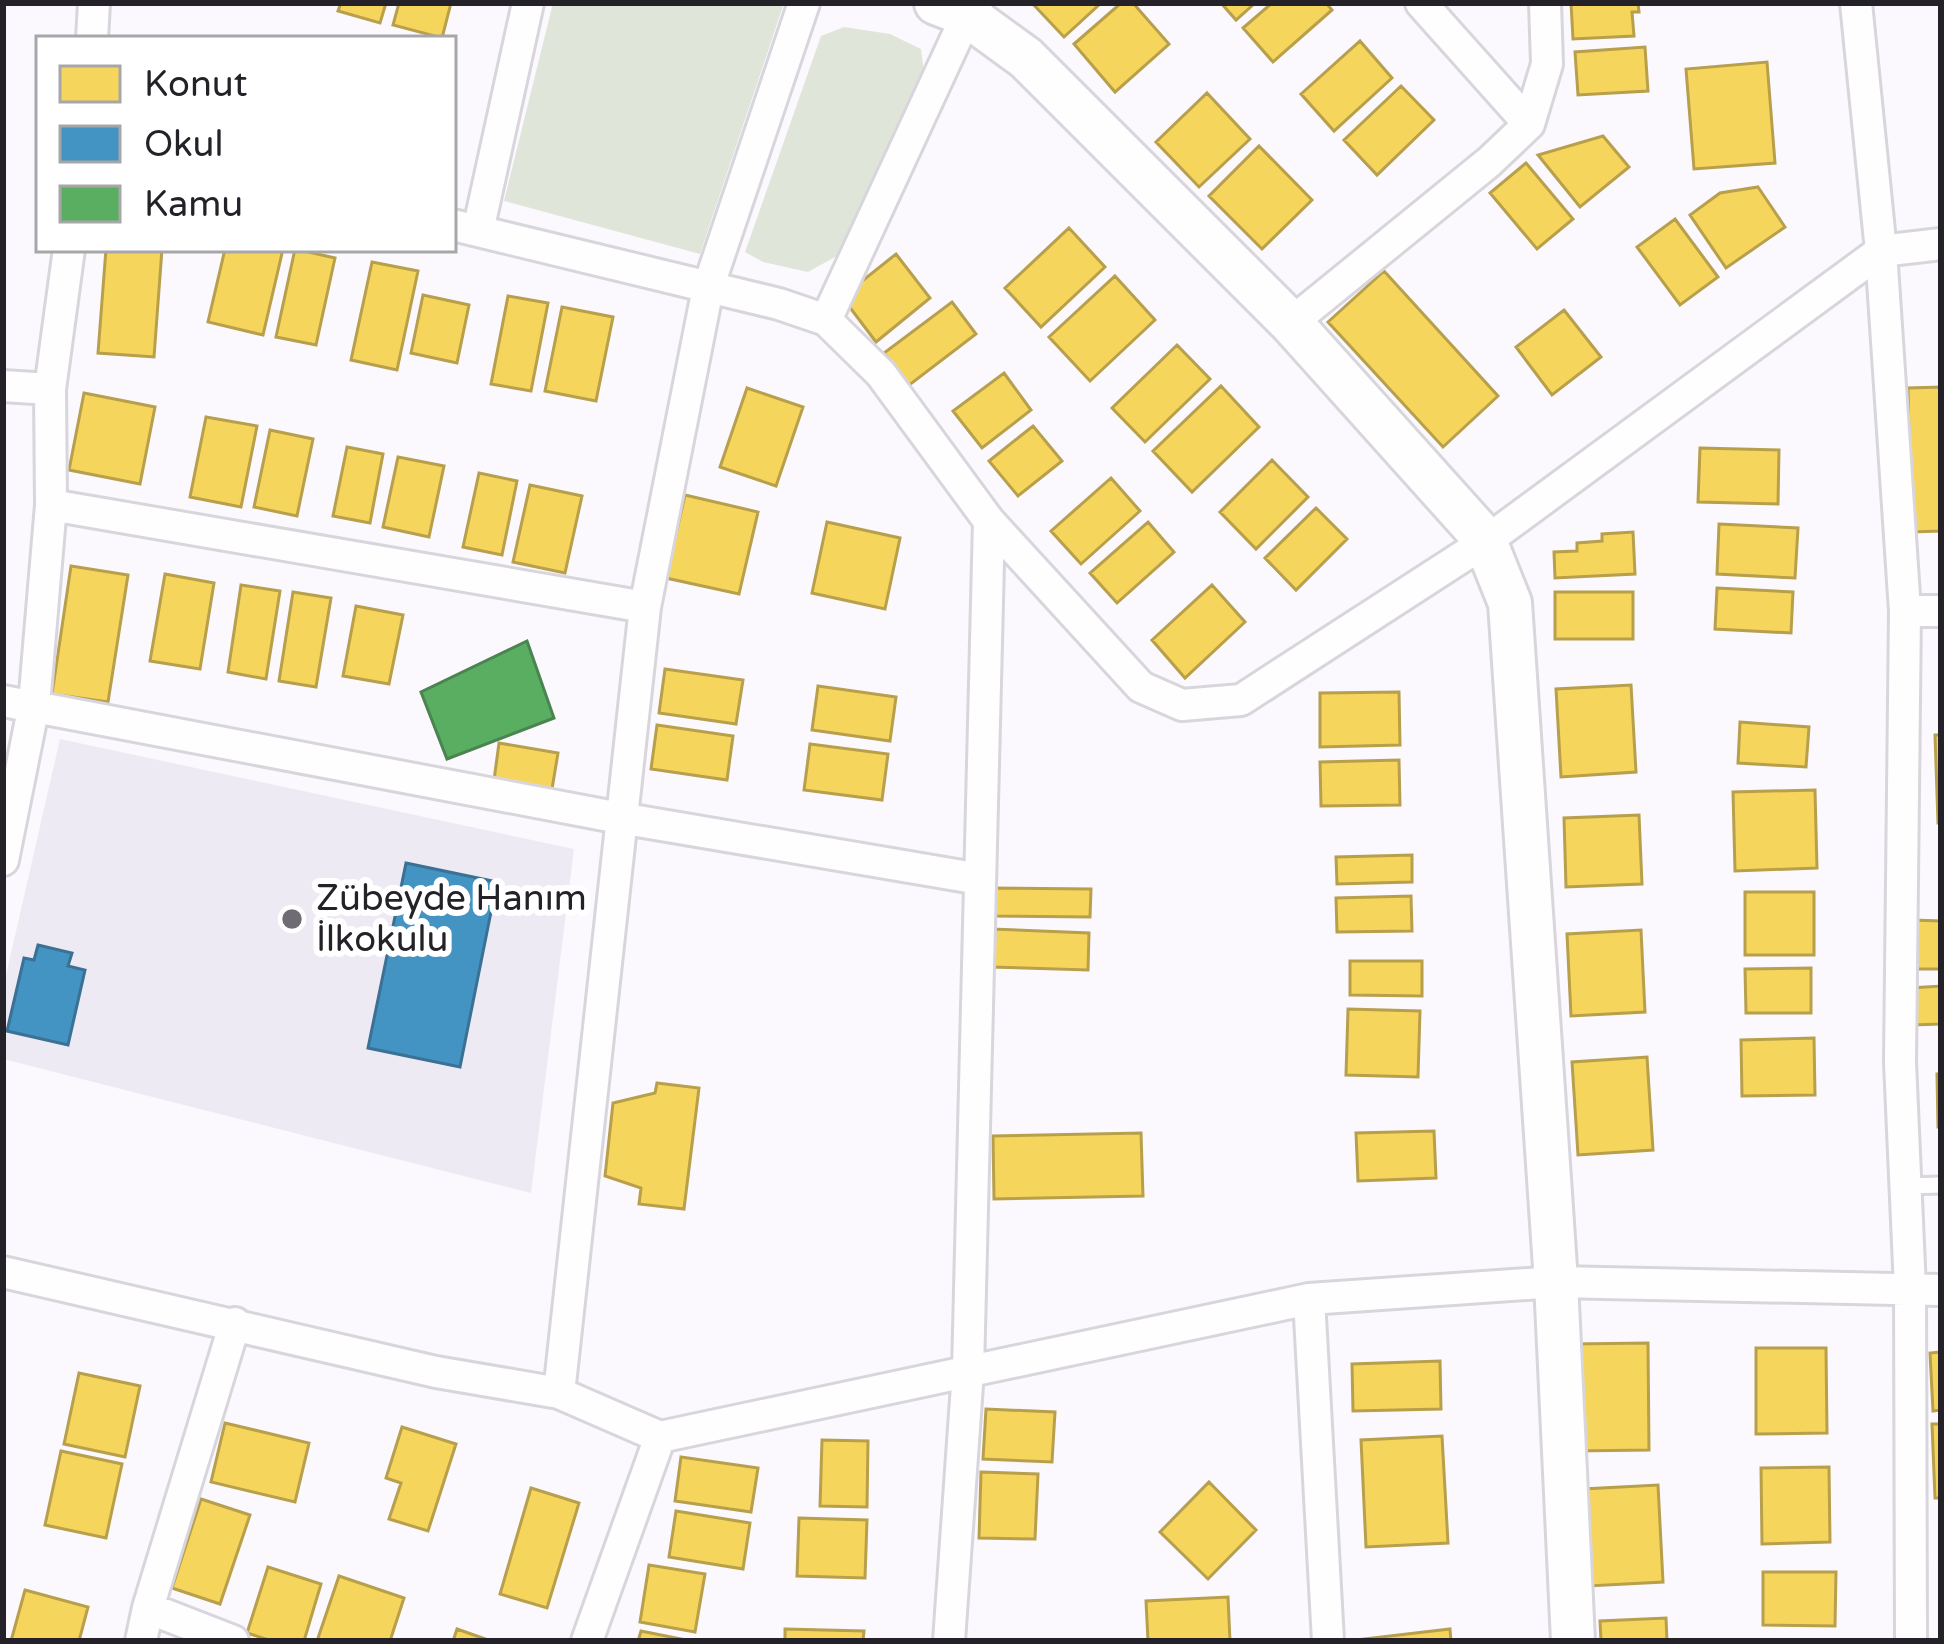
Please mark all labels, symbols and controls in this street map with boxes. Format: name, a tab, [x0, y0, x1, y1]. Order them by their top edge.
legend	[36, 36, 456, 252]
text: Konut	[144, 63, 247, 106]
text: Okul	[144, 123, 223, 166]
text: Kamu	[144, 183, 243, 226]
place label: Zübeyde Hanım İlkokulu	[316, 877, 587, 961]
marker: Zübeyde Hanım İlkokulu	[279, 906, 305, 932]

